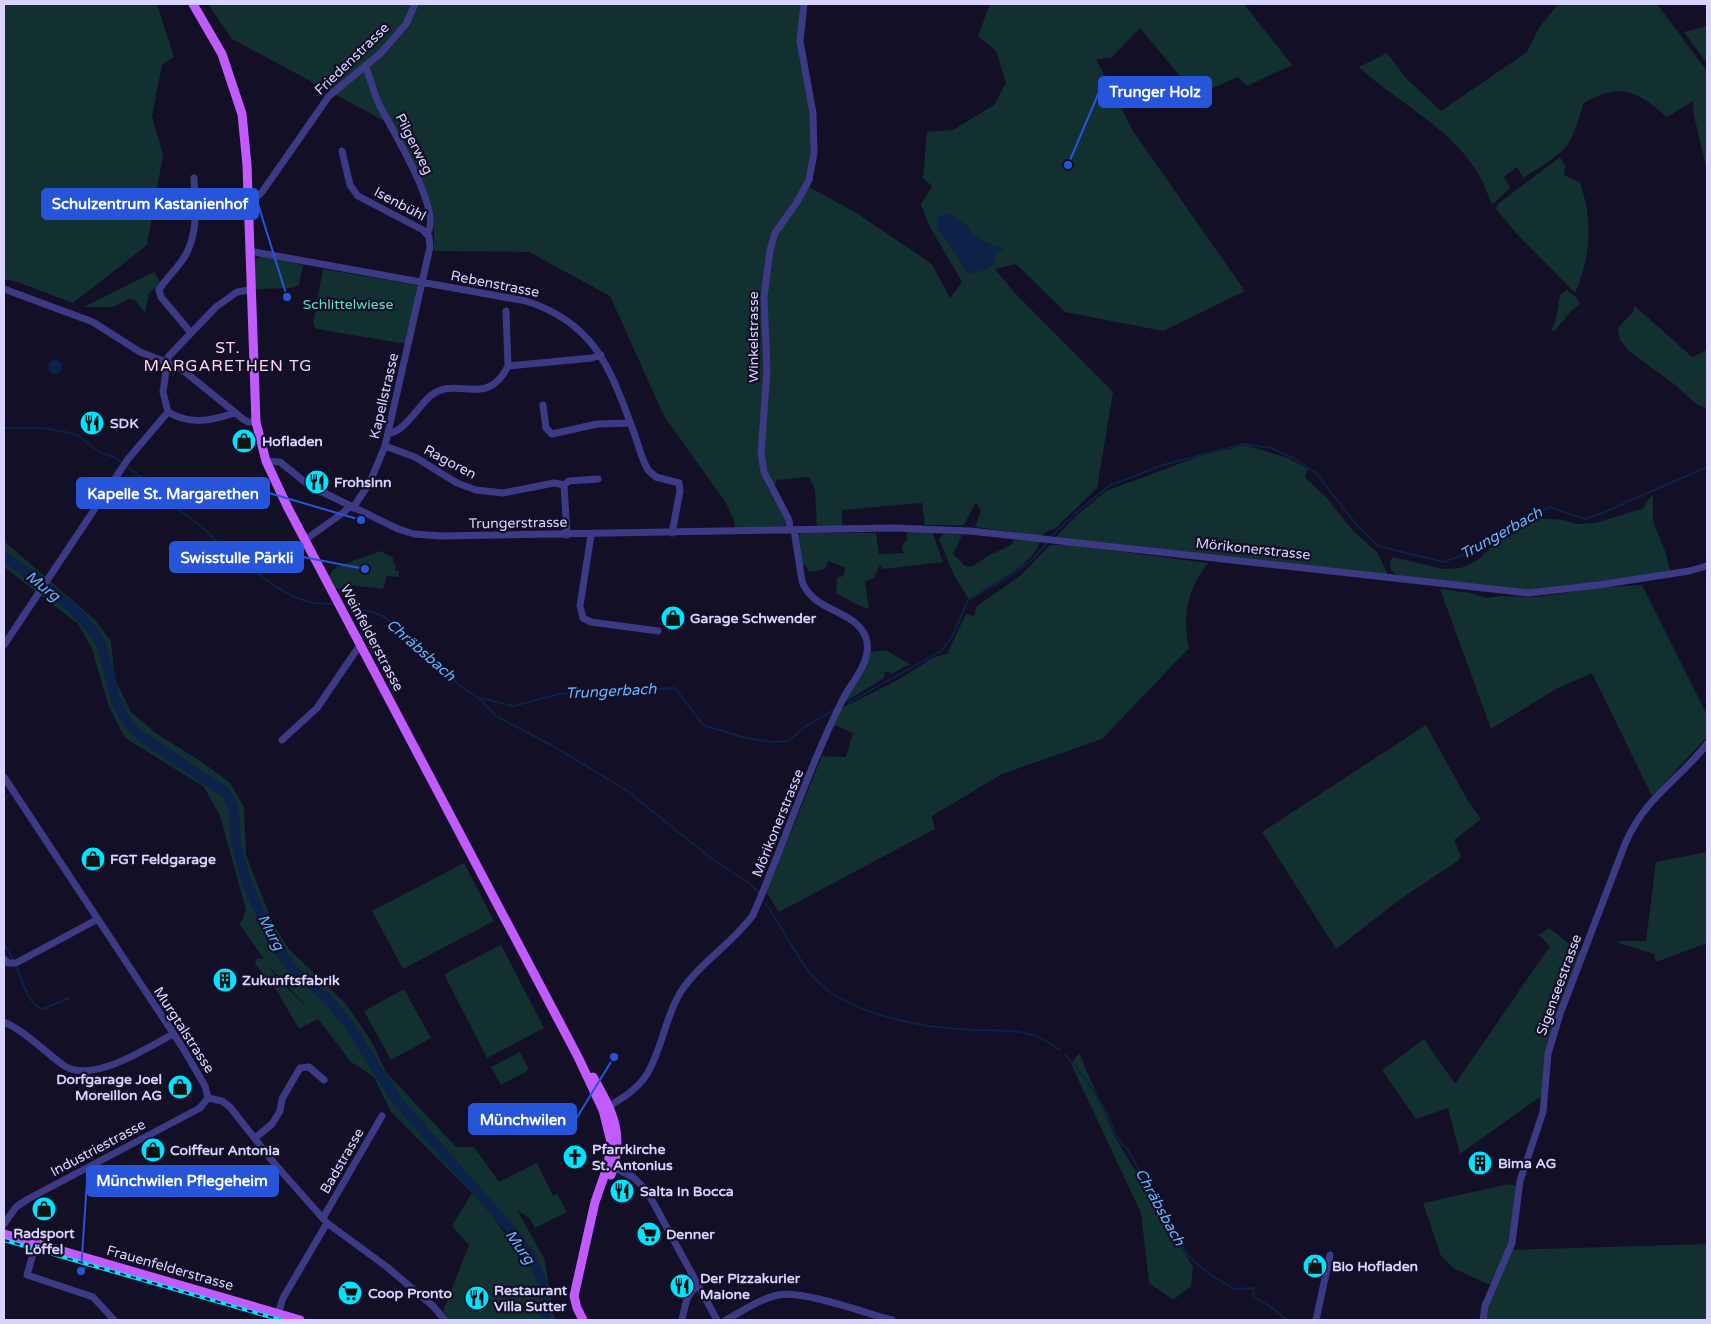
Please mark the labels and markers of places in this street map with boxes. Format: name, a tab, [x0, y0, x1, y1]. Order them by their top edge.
callout: Trunger Holz	[1099, 77, 1211, 107]
callout: Schulzentrum Kastanienhof	[42, 189, 258, 219]
restaurant icon: SDK	[79, 410, 105, 436]
place label: SDK	[110, 415, 139, 432]
shop icon: Hofladen	[231, 428, 257, 454]
place label: Hofladen	[262, 433, 323, 450]
restaurant icon: Frohsinn	[304, 469, 330, 495]
place label: Frohsinn	[334, 474, 392, 491]
callout: Kapelle St. Margarethen	[77, 478, 269, 508]
callout: Swisstulle Pärkli	[170, 542, 303, 572]
shop icon: Garage Schwender	[660, 605, 686, 631]
place label: Garage Schwender	[690, 610, 817, 627]
shop icon: FGT Feldgarage	[80, 846, 106, 872]
place label: FGT Feldgarage	[110, 851, 216, 868]
building icon: Zukunftsfabrik	[212, 967, 238, 993]
place label: Zukunftsfabrik	[242, 972, 340, 989]
place label: Dorfgarage Joel Moreillon AG	[56, 1071, 162, 1104]
shop icon: Dorfgarage Joel Moreillon AG	[167, 1074, 193, 1100]
callout: Münchwilen	[469, 1104, 576, 1134]
shop icon: Coiffeur Antonia	[140, 1137, 166, 1163]
place label: Pfarrkirche St. Antonius	[592, 1141, 673, 1174]
place label: Coiffeur Antonia	[170, 1142, 280, 1159]
church icon: Pfarrkirche St. Antonius	[562, 1144, 588, 1170]
building icon: Bima AG	[1467, 1150, 1493, 1176]
place label: Bima AG	[1498, 1155, 1556, 1172]
callout: Münchwilen Pflegeheim	[87, 1166, 278, 1196]
restaurant icon: Salta In Bocca	[609, 1178, 635, 1204]
place label: Salta In Bocca	[640, 1183, 734, 1200]
shop icon: Radsport Löffel	[31, 1196, 57, 1222]
supermarket icon: Denner	[636, 1221, 662, 1247]
place label: Radsport Löffel	[13, 1225, 75, 1258]
place label: Denner	[666, 1226, 715, 1243]
shop icon: Bio Hofladen	[1302, 1253, 1328, 1279]
place label: Bio Hofladen	[1332, 1258, 1418, 1275]
place label: Der Pizzakurier Maione	[700, 1270, 801, 1303]
restaurant icon: Der Pizzakurier Maione	[669, 1273, 695, 1299]
supermarket icon: Coop Pronto	[337, 1280, 363, 1306]
place label: Restaurant Villa Sutter	[494, 1282, 568, 1315]
place label: Coop Pronto	[368, 1285, 453, 1302]
restaurant icon: Restaurant Villa Sutter	[464, 1285, 490, 1311]

